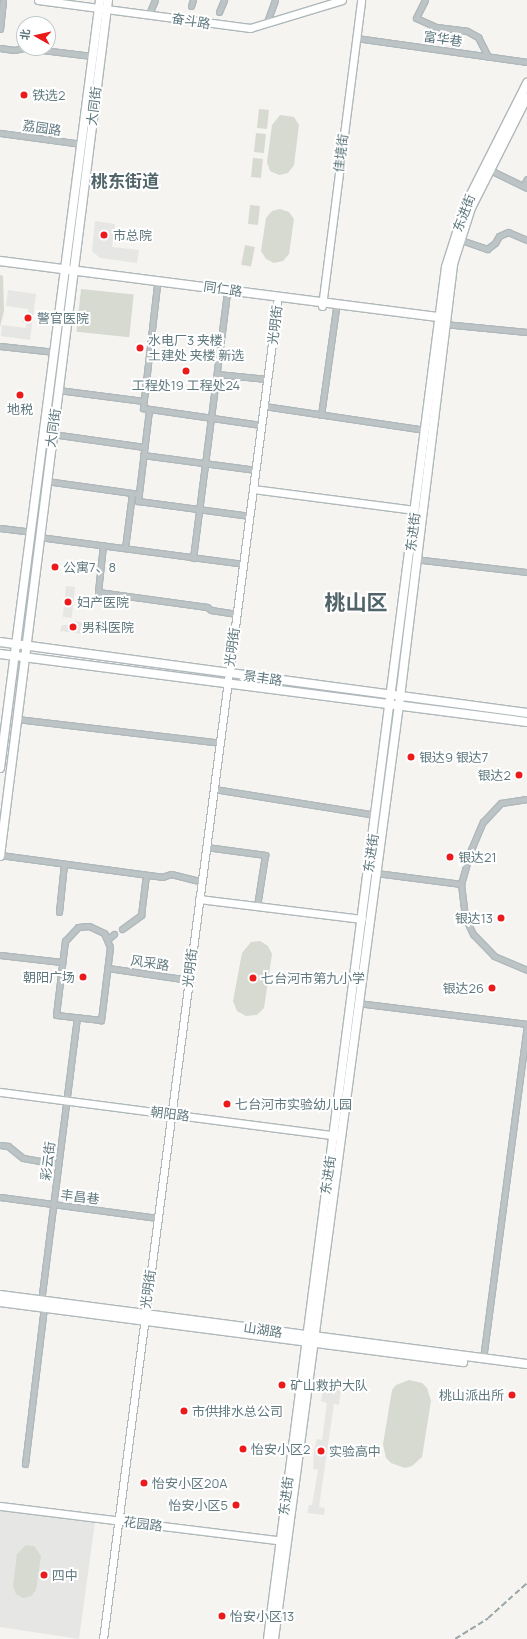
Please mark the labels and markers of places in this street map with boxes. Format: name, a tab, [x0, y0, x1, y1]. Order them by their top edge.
place label: 铁选2	[32, 87, 65, 103]
marker: 铁选2	[19, 90, 29, 100]
place label: 市总院	[113, 227, 152, 243]
marker: 市总院	[98, 229, 110, 241]
place label: 警官医院	[37, 310, 89, 326]
marker: 警官医院	[22, 312, 34, 324]
place label: 水电厂3 夹楼 土建处 夹楼 新选	[148, 333, 244, 364]
marker: 水电厂3 夹楼 土建处 夹楼 新选	[135, 343, 145, 353]
marker: 工程处19 工程处24	[181, 366, 191, 376]
place label: 工程处19 工程处24	[132, 377, 240, 393]
marker: 地税	[15, 390, 25, 400]
place label: 地税	[7, 401, 33, 417]
place label: 公寓7、8	[63, 559, 116, 575]
marker: 公寓7、8	[50, 562, 60, 572]
place label: 妇产医院	[77, 594, 129, 610]
marker: 妇产医院	[62, 596, 74, 608]
place label: 男科医院	[82, 619, 134, 635]
marker: 男科医院	[67, 621, 79, 633]
place label: 银达9 银达7	[419, 749, 488, 765]
marker: 银达9 银达7	[406, 752, 416, 762]
place label: 银达2	[478, 767, 511, 783]
marker: 银达2	[514, 770, 524, 780]
place label: 银达21	[458, 849, 496, 865]
marker: 银达21	[445, 852, 455, 862]
place label: 银达13	[455, 910, 493, 926]
marker: 银达13	[496, 913, 506, 923]
place label: 朝阳广场	[23, 969, 75, 985]
place label: 七台河市第九小学	[261, 970, 365, 986]
marker: 朝阳广场	[78, 972, 88, 982]
marker: 七台河市第九小学	[248, 973, 258, 983]
place label: 银达26	[443, 980, 484, 996]
marker: 银达26	[487, 983, 497, 993]
place label: 七台河市实验幼儿园	[235, 1096, 352, 1112]
marker: 七台河市实验幼儿园	[222, 1099, 232, 1109]
place label: 矿山救护大队	[290, 1377, 368, 1393]
marker: 矿山救护大队	[277, 1380, 287, 1390]
place label: 桃山派出所	[439, 1387, 504, 1403]
marker: 桃山派出所	[507, 1390, 517, 1400]
place label: 市供排水总公司	[192, 1403, 283, 1419]
marker: 市供排水总公司	[179, 1406, 189, 1416]
place label: 怡安小区2	[251, 1441, 310, 1457]
place label: 实验高中	[329, 1443, 381, 1459]
marker: 怡安小区2	[238, 1444, 248, 1454]
marker: 实验高中	[316, 1446, 326, 1456]
place label: 怡安小区20A	[152, 1475, 228, 1491]
marker: 怡安小区20A	[139, 1478, 149, 1488]
place label: 怡安小区5	[168, 1497, 228, 1513]
marker: 怡安小区5	[231, 1500, 241, 1510]
place label: 四中	[52, 1567, 78, 1583]
marker: 四中	[39, 1570, 49, 1580]
place label: 怡安小区13	[230, 1608, 294, 1624]
marker: 怡安小区13	[217, 1611, 227, 1621]

